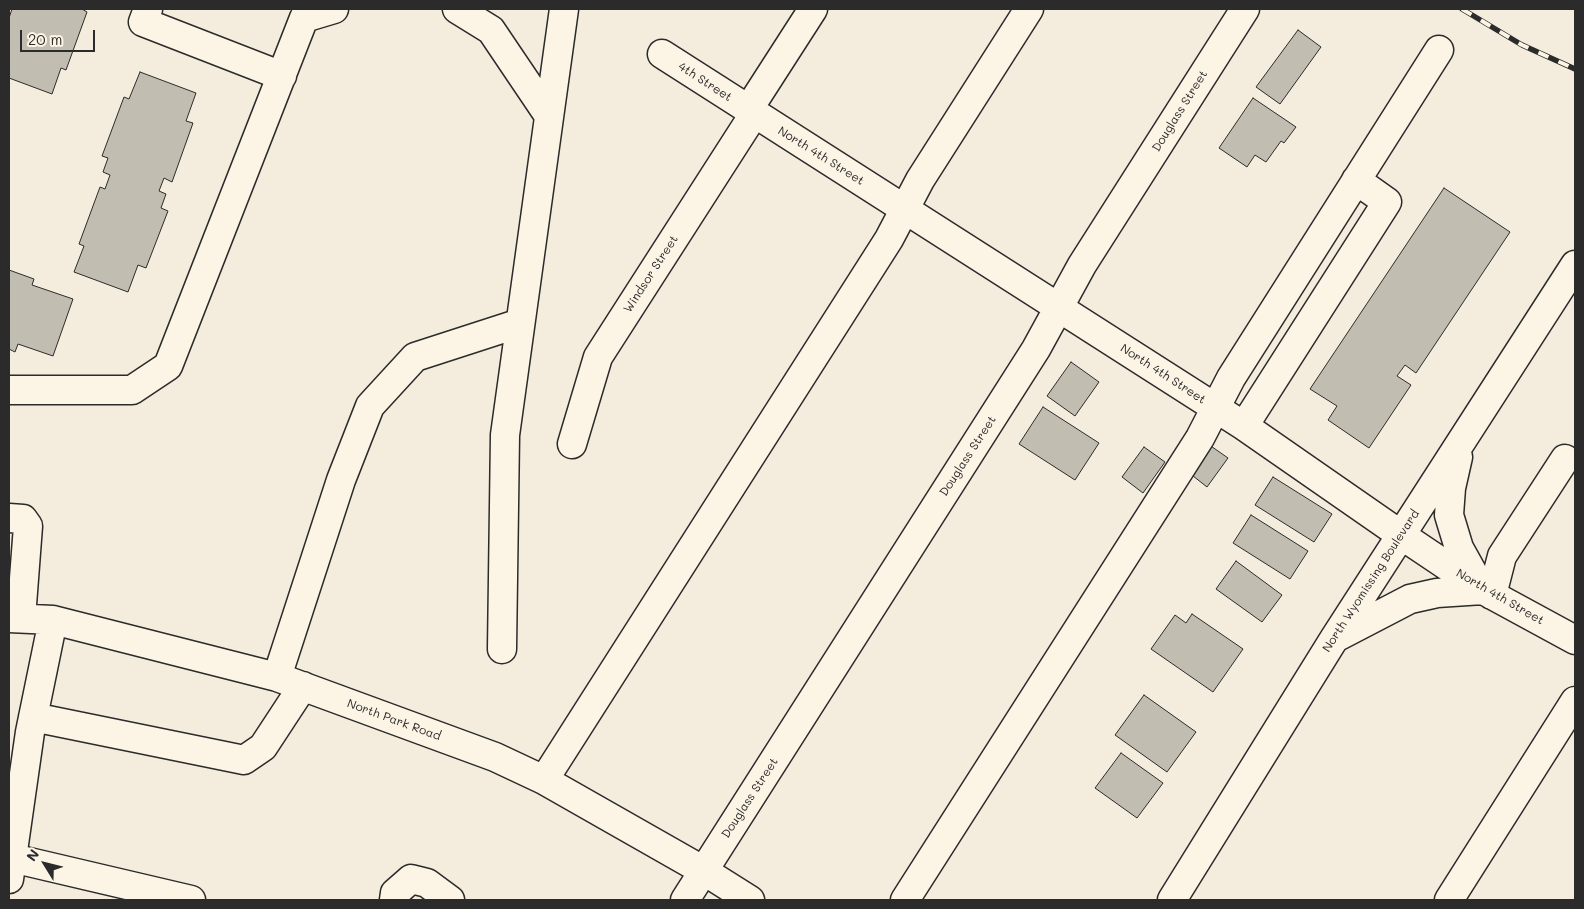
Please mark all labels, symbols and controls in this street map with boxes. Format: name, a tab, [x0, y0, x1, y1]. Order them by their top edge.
scale bar	[22, 20, 98, 52]
text: 20 m	[28, 29, 62, 49]
street label: 4th Street	[675, 59, 735, 105]
street label: Douglass Street	[1149, 68, 1211, 154]
street label: North 4th Street	[775, 124, 867, 188]
street label: Windsor Street	[621, 233, 681, 315]
street label: North 4th Street	[1118, 341, 1208, 407]
street label: Douglass Street	[937, 413, 999, 499]
street label: North Wyomissing Boulevard	[1320, 507, 1422, 655]
street label: North 4th Street	[1454, 566, 1546, 628]
street label: North Park Road	[345, 696, 443, 744]
street label: Douglass Street	[719, 755, 781, 841]
north arrow	[20, 839, 70, 889]
text: N	[22, 845, 43, 865]

